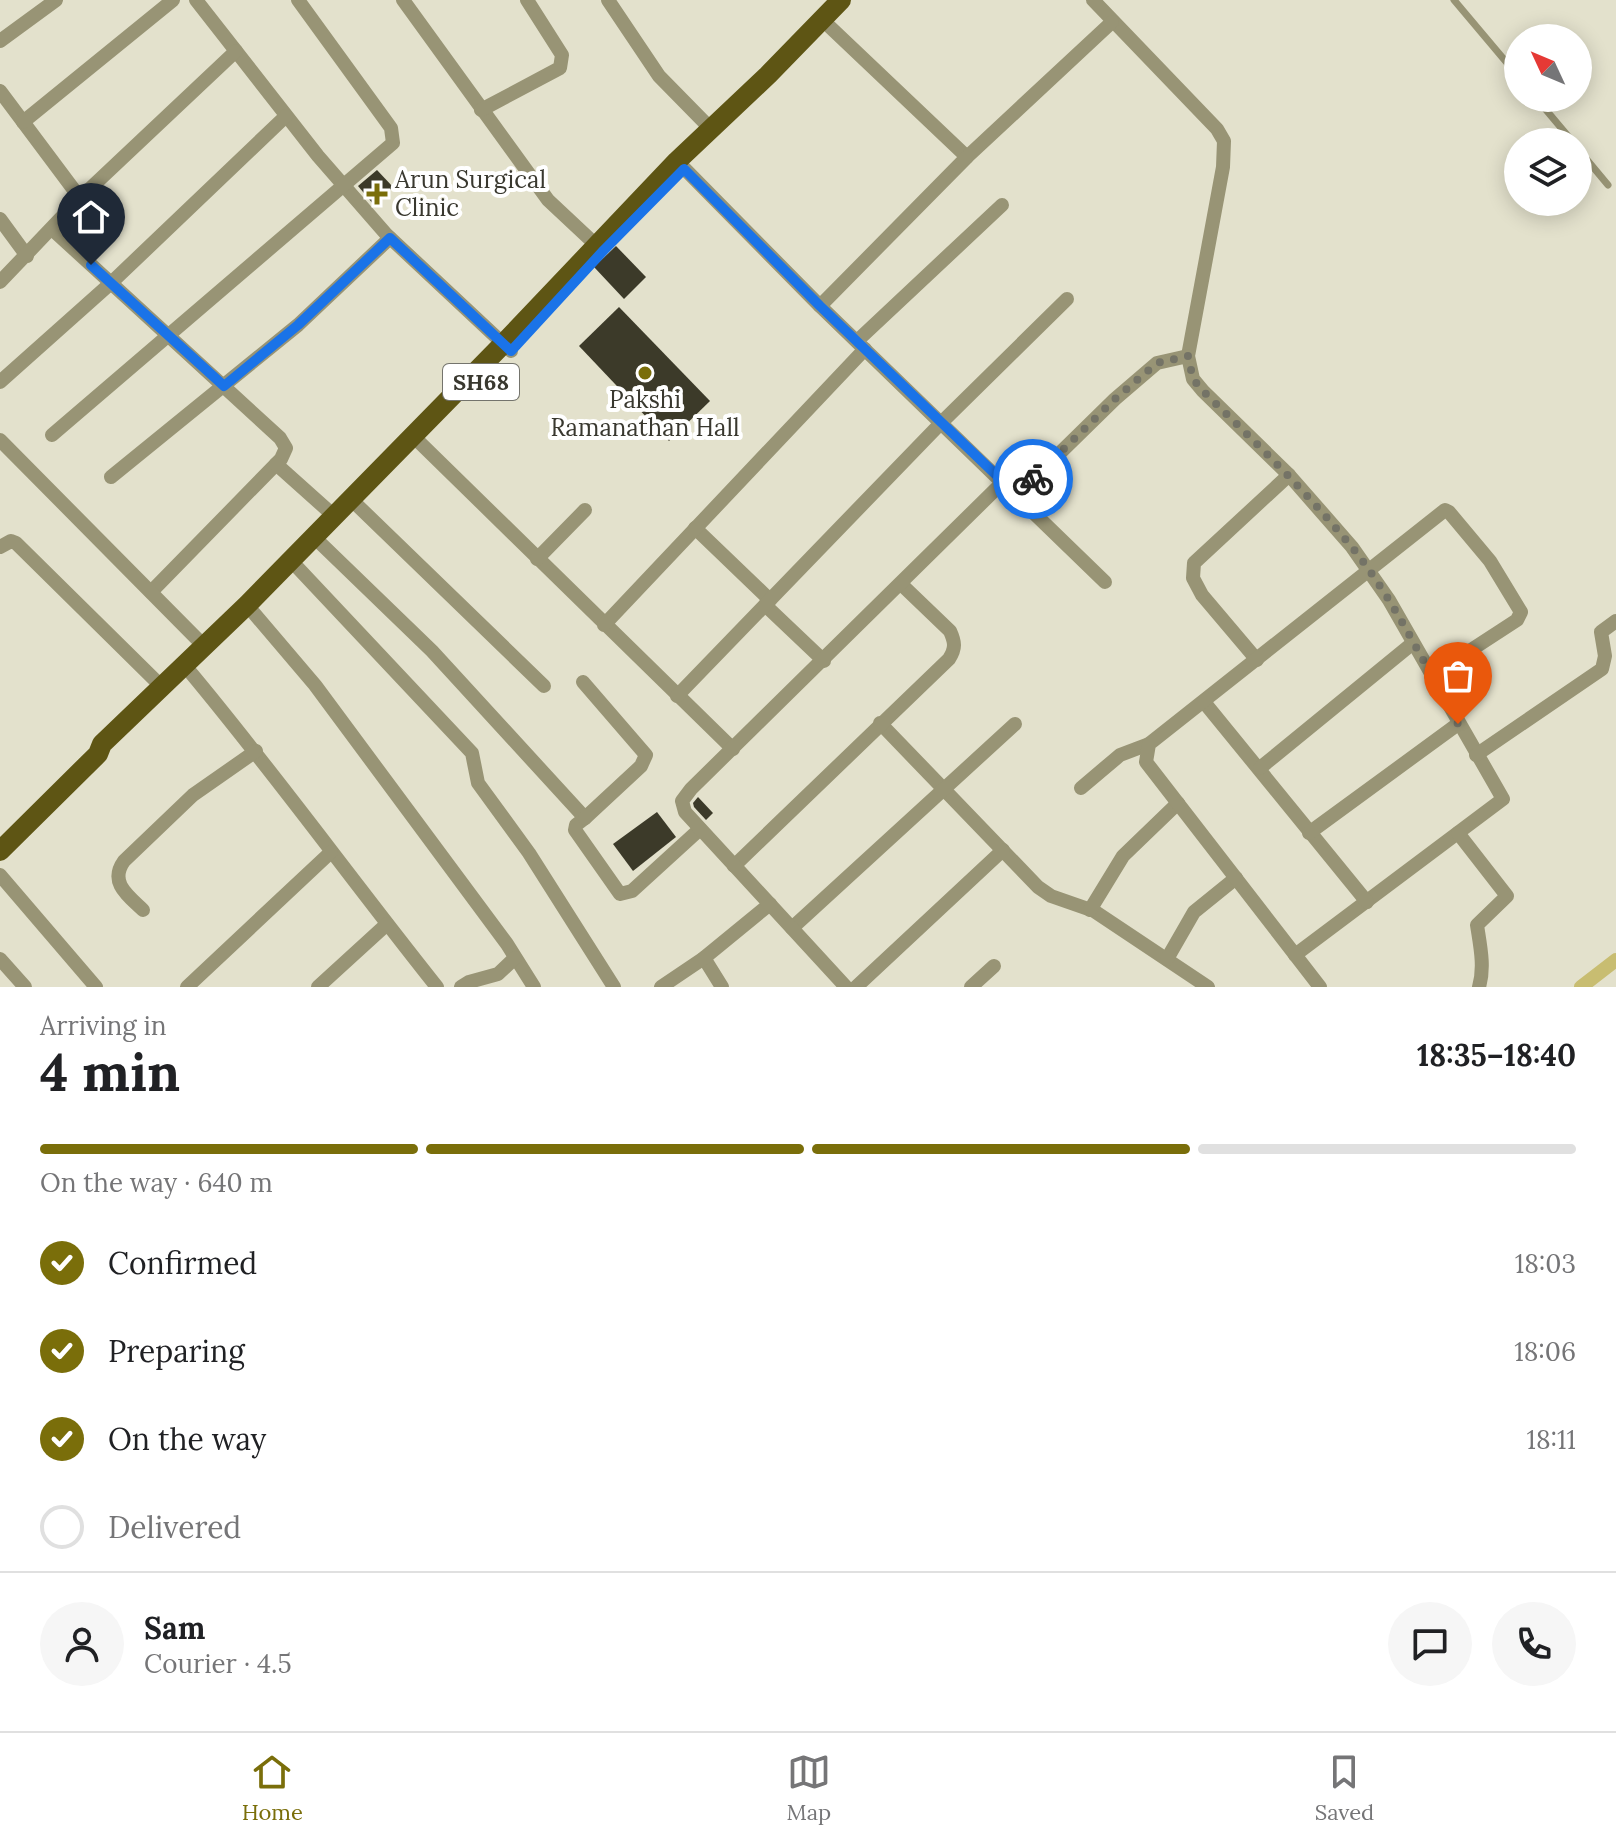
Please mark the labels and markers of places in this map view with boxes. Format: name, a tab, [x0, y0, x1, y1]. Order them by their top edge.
place label: Arun Surgical Clinic	[394, 164, 546, 223]
pin	[57, 183, 125, 265]
marker: Arun Surgical Clinic	[366, 183, 388, 205]
marker: Pakshi Ramanathan Hall	[636, 364, 654, 382]
place label: Pakshi Ramanathan Hall	[551, 384, 739, 443]
pin	[1424, 642, 1492, 724]

